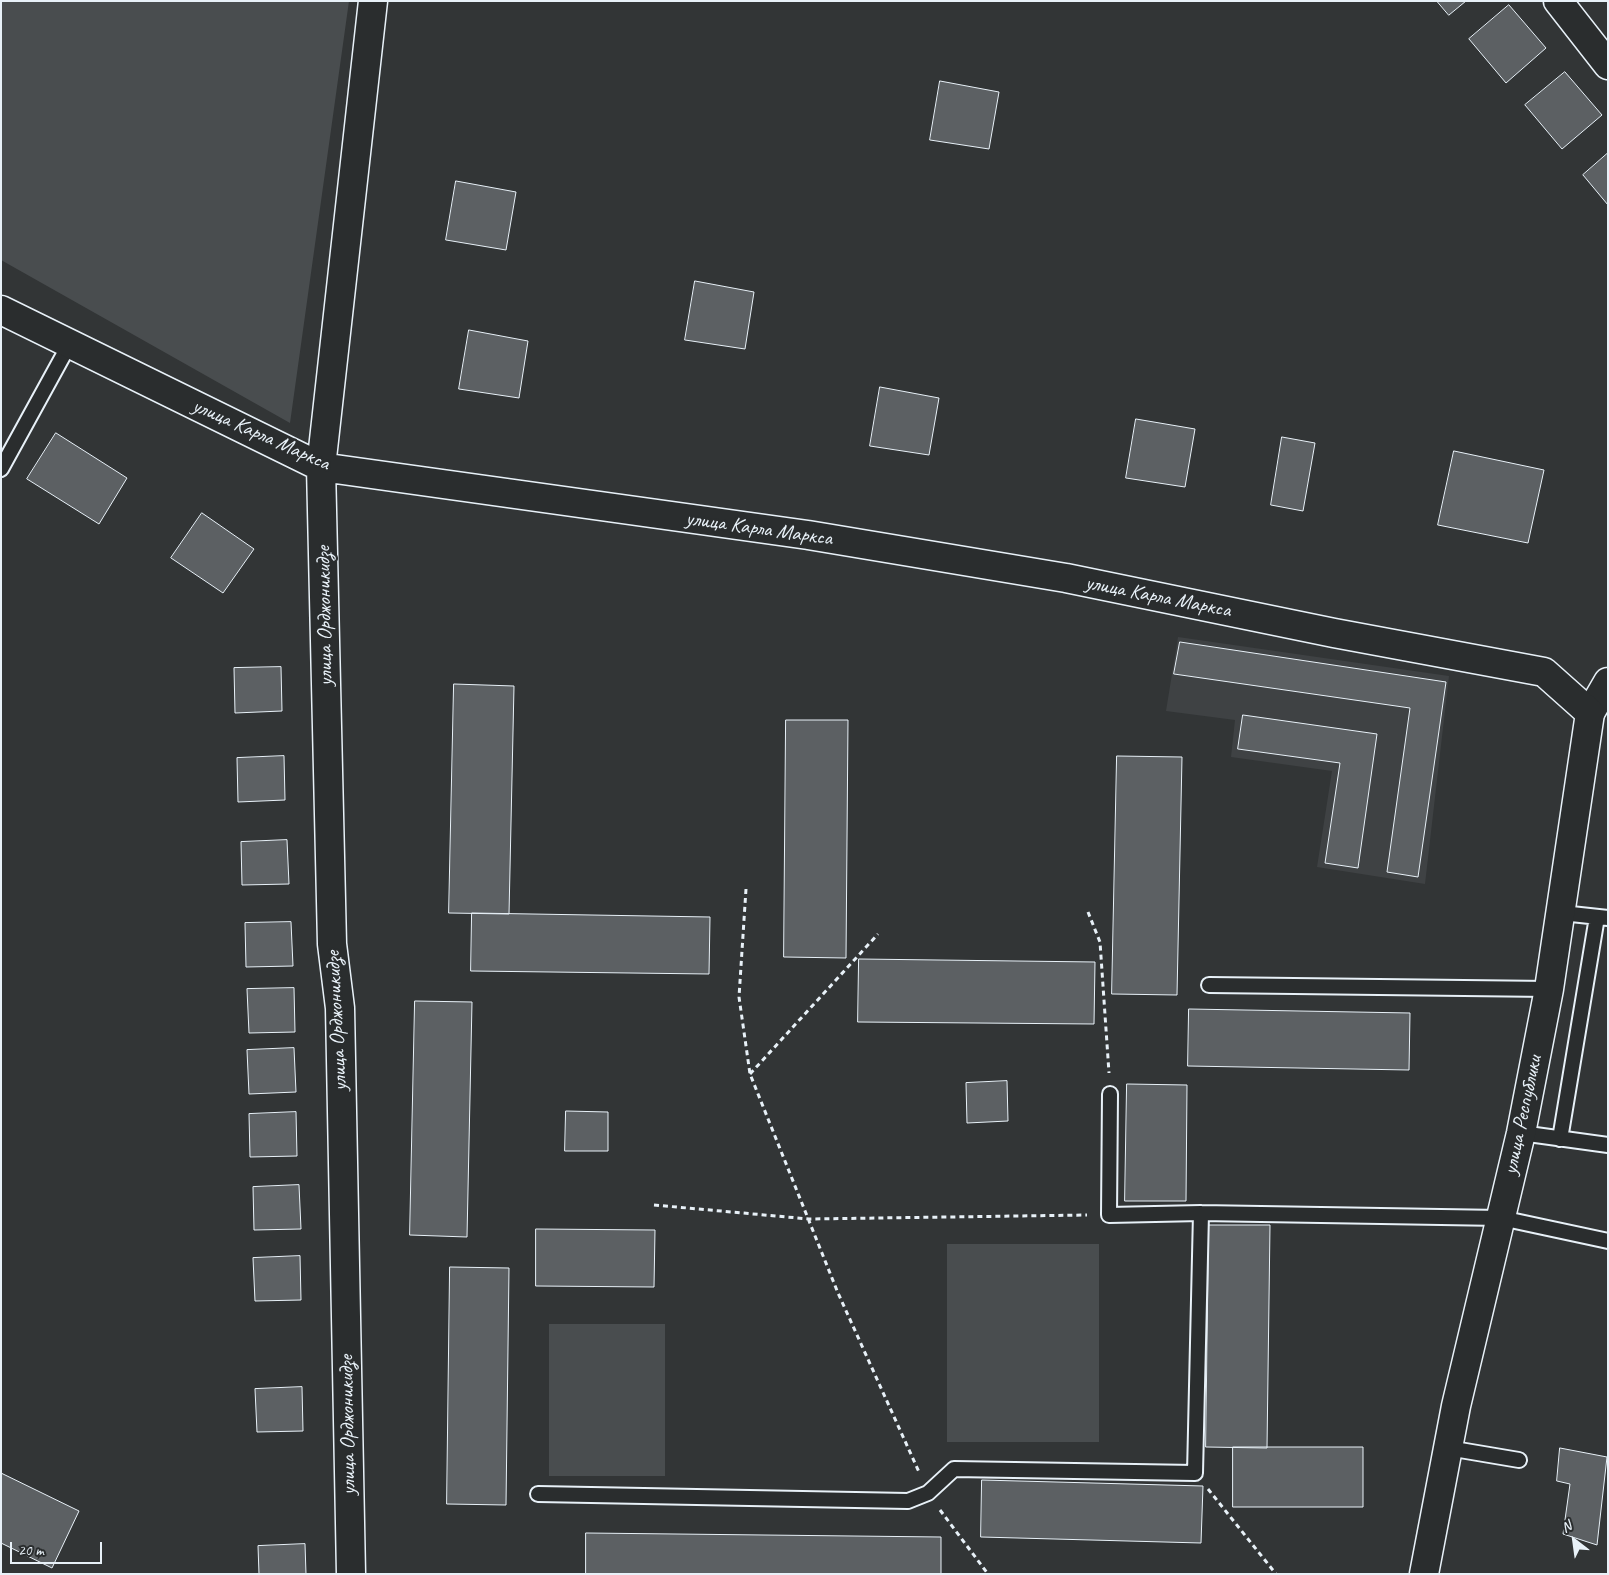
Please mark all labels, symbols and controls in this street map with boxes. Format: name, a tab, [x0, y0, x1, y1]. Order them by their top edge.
street label: улица Карла Маркса	[188, 393, 334, 477]
street label: улица Карла Маркса	[684, 506, 834, 552]
street label: улица Орджоникидзе	[311, 546, 339, 686]
street label: улица Карла Маркса	[1083, 571, 1233, 623]
street label: улица Орджоникидзе	[321, 950, 353, 1092]
street label: улица Республики	[1498, 1053, 1548, 1177]
street label: улица Орджоникидзе	[334, 1355, 362, 1495]
north arrow	[1549, 1515, 1599, 1565]
text: N	[1558, 1517, 1574, 1536]
scale bar	[12, 1532, 105, 1564]
text: 20 m	[18, 1541, 44, 1560]

